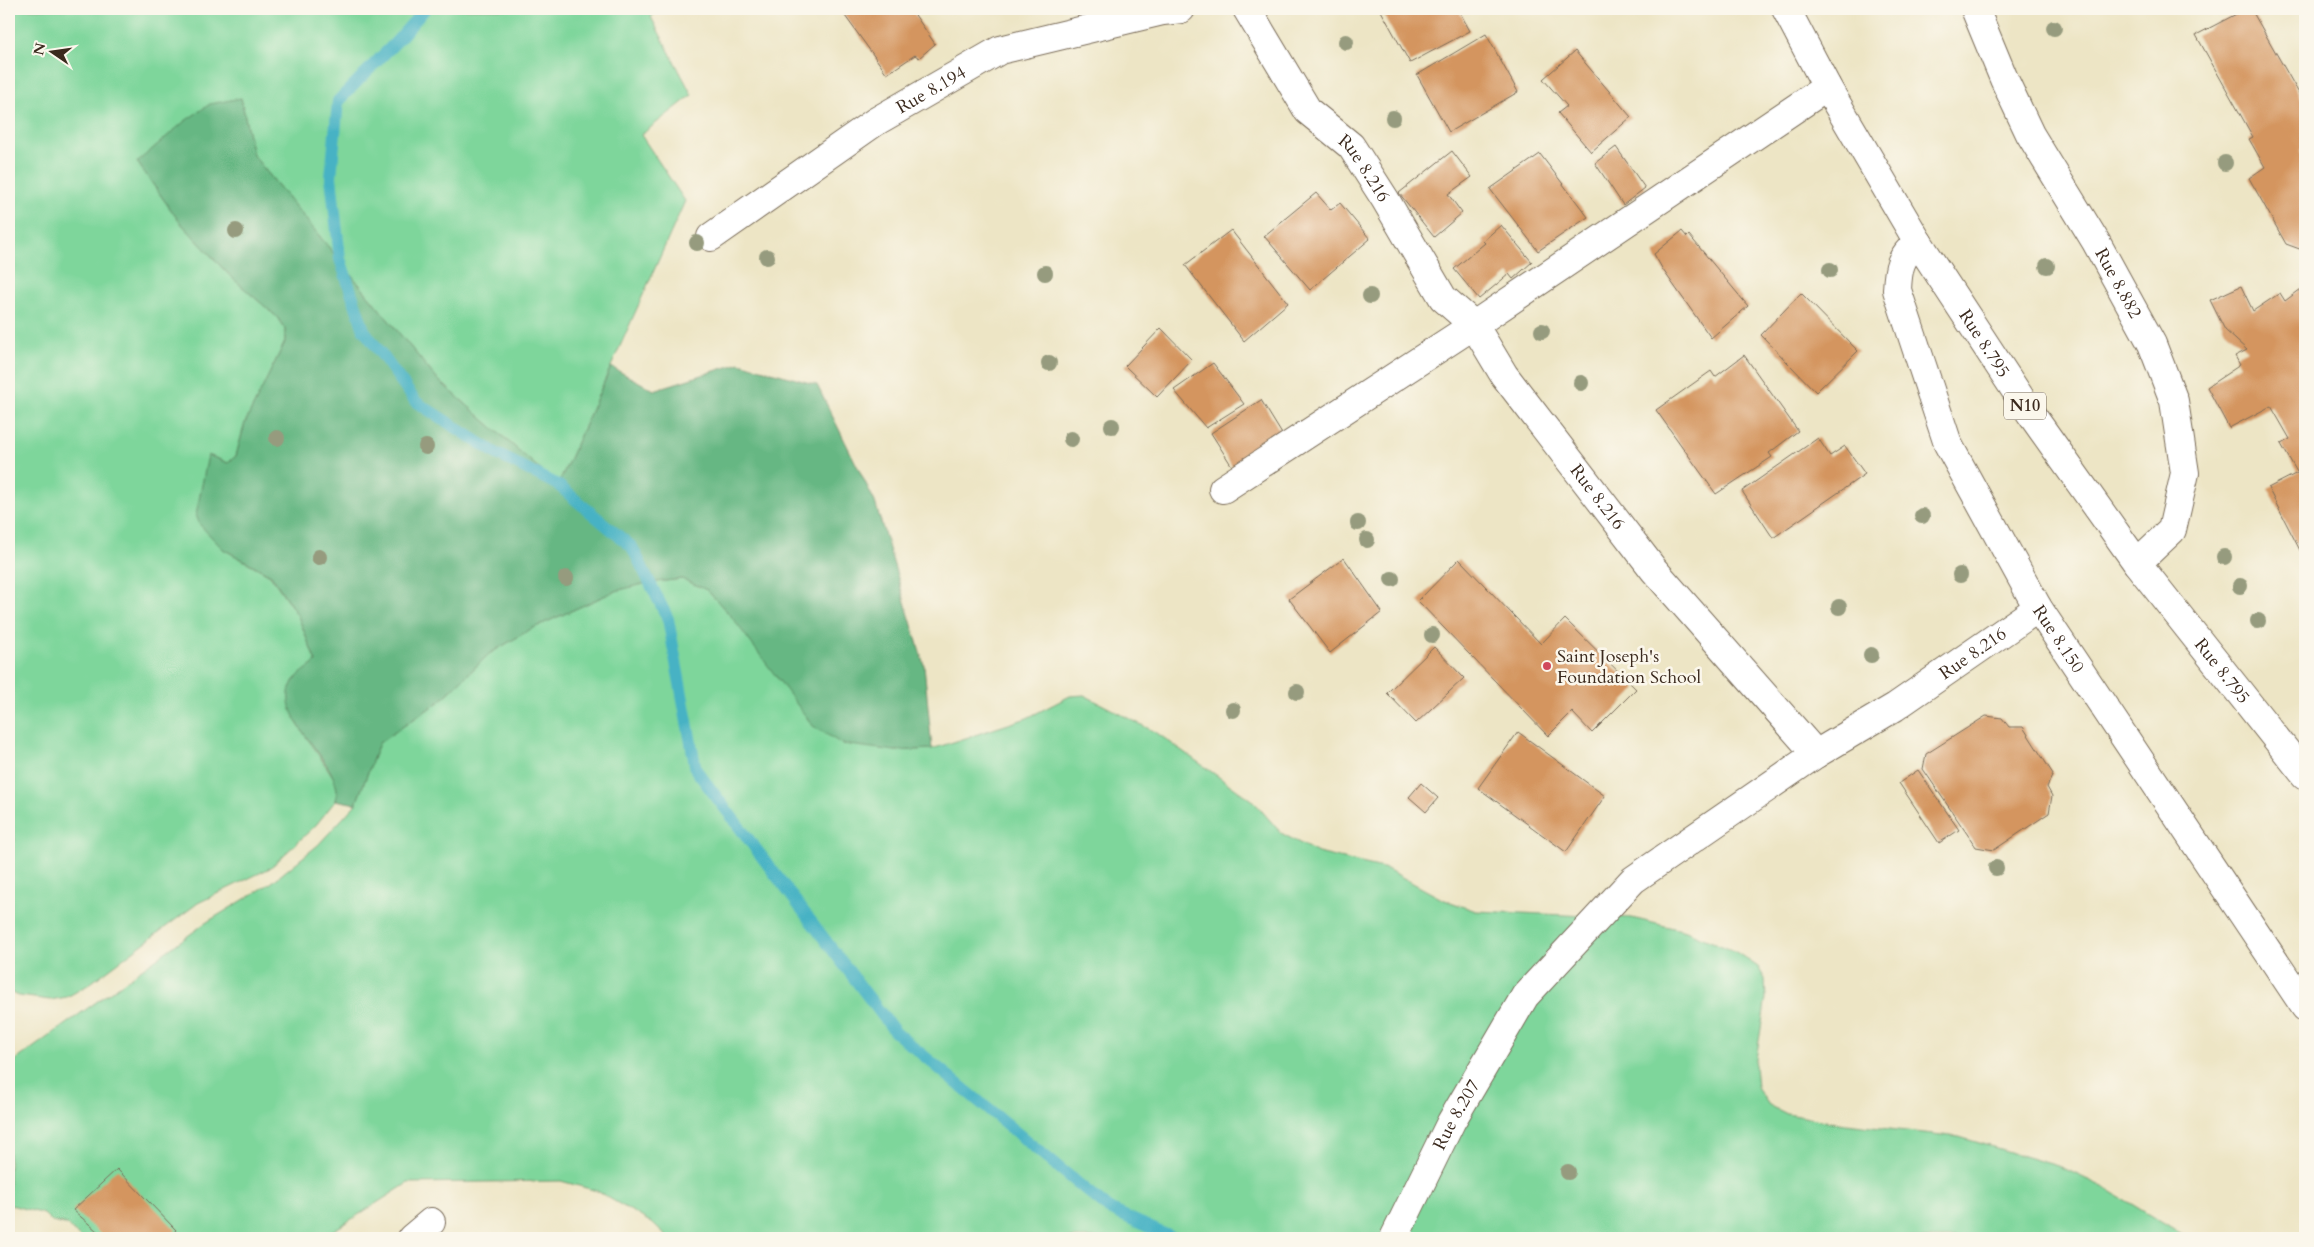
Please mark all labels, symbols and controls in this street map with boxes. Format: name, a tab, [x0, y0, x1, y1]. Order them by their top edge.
north arrow	[28, 28, 78, 78]
text: N	[29, 41, 50, 57]
street label: Rue 8.194	[891, 60, 971, 120]
street label: Rue 8.216	[1333, 128, 1396, 207]
street label: Rue 8.882	[2089, 243, 2148, 323]
street label: Rue 8.795	[1953, 304, 2016, 382]
road number: N10	[2004, 392, 2046, 420]
street label: Rue 8.216	[1564, 459, 1631, 535]
street label: Rue 8.150	[2027, 600, 2090, 678]
street label: Rue 8.216	[1934, 621, 2011, 685]
street label: Rue 8.795	[2189, 633, 2256, 709]
place label: Saint Joseph's Foundation School	[1557, 644, 1702, 690]
marker: Saint Joseph's Foundation School	[1541, 660, 1553, 672]
street label: Rue 8.207	[1427, 1075, 1486, 1154]

